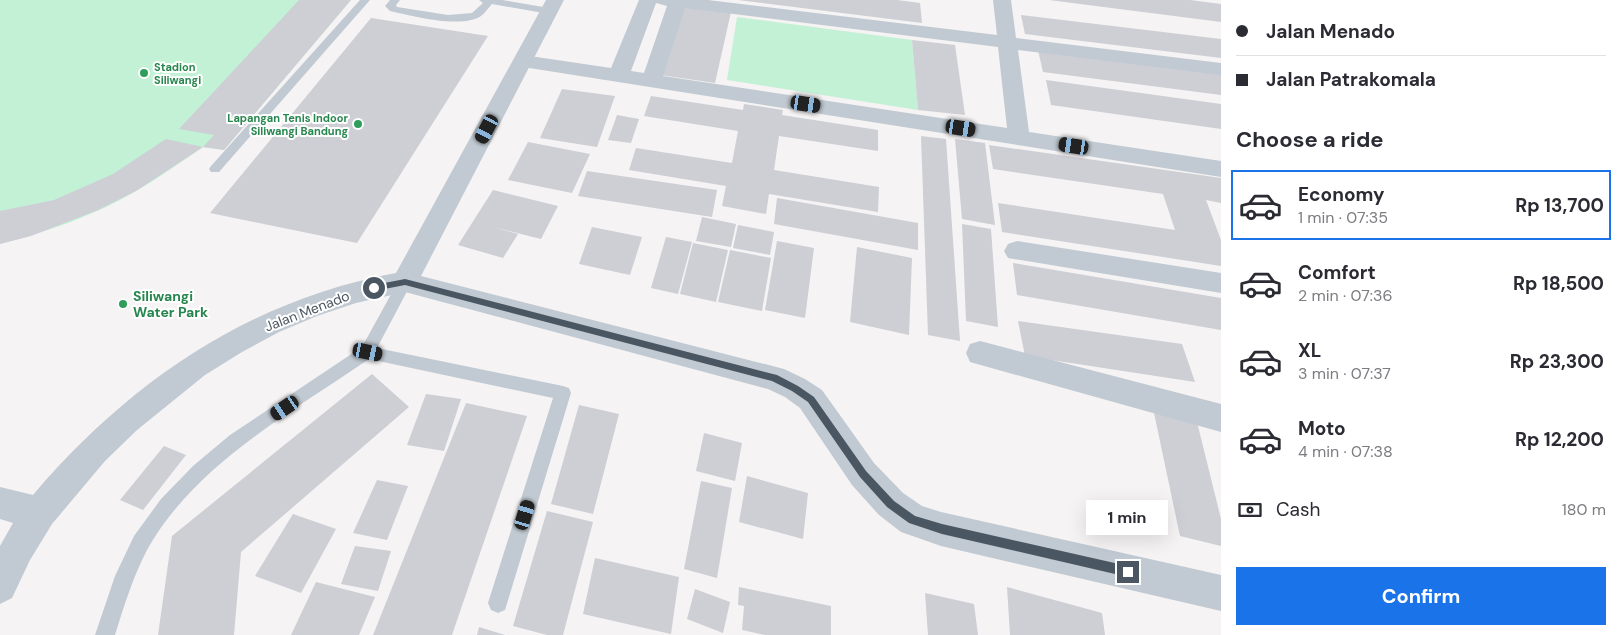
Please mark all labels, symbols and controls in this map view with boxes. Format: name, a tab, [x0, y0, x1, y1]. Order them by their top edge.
text: Jalan Menado	[1266, 19, 1395, 44]
place label: Stadion Siliwangi	[154, 60, 201, 87]
marker: Stadion Siliwangi	[138, 67, 150, 79]
text: Jalan Patrakomala	[1266, 67, 1436, 92]
car	[790, 94, 821, 114]
place label: Lapangan Tenis Indoor Siliwangi Bandung	[227, 111, 348, 138]
car	[473, 112, 500, 146]
marker: Lapangan Tenis Indoor Siliwangi Bandung	[352, 118, 364, 130]
car	[945, 118, 976, 138]
text: Choose a ride	[1236, 125, 1384, 154]
car	[1058, 136, 1089, 156]
text: Economy	[1298, 182, 1385, 207]
icon: car	[1238, 183, 1283, 228]
text: Rp 13,700	[1515, 193, 1604, 218]
text: 1 min · 07:35	[1298, 207, 1388, 228]
text: Comfort	[1298, 260, 1376, 285]
icon: car	[1238, 261, 1283, 306]
text: Rp 18,500	[1513, 271, 1604, 296]
route start	[363, 277, 385, 299]
text: 2 min · 07:36	[1298, 285, 1392, 306]
place label: Siliwangi Water Park	[133, 287, 208, 321]
street label: Jalan Menado	[262, 287, 352, 335]
marker: Siliwangi Water Park	[117, 298, 129, 310]
text: XL	[1298, 338, 1321, 363]
icon: car	[1238, 339, 1283, 384]
car	[351, 342, 384, 362]
text: Rp 23,300	[1510, 349, 1604, 374]
text: 3 min · 07:37	[1298, 363, 1391, 384]
car	[268, 393, 301, 423]
text: Moto	[1298, 416, 1346, 441]
icon: car	[1238, 417, 1283, 462]
text: Rp 12,200	[1515, 427, 1604, 452]
text: 4 min · 07:38	[1298, 441, 1393, 462]
icon: cash	[1236, 496, 1264, 524]
text: Cash	[1276, 497, 1320, 522]
car	[513, 498, 536, 532]
text: 180 m	[1562, 499, 1606, 520]
callout: 1 min	[1087, 500, 1169, 534]
text: 1 min	[1108, 507, 1146, 528]
route end	[1117, 561, 1139, 583]
button: Confirm	[1236, 567, 1606, 625]

